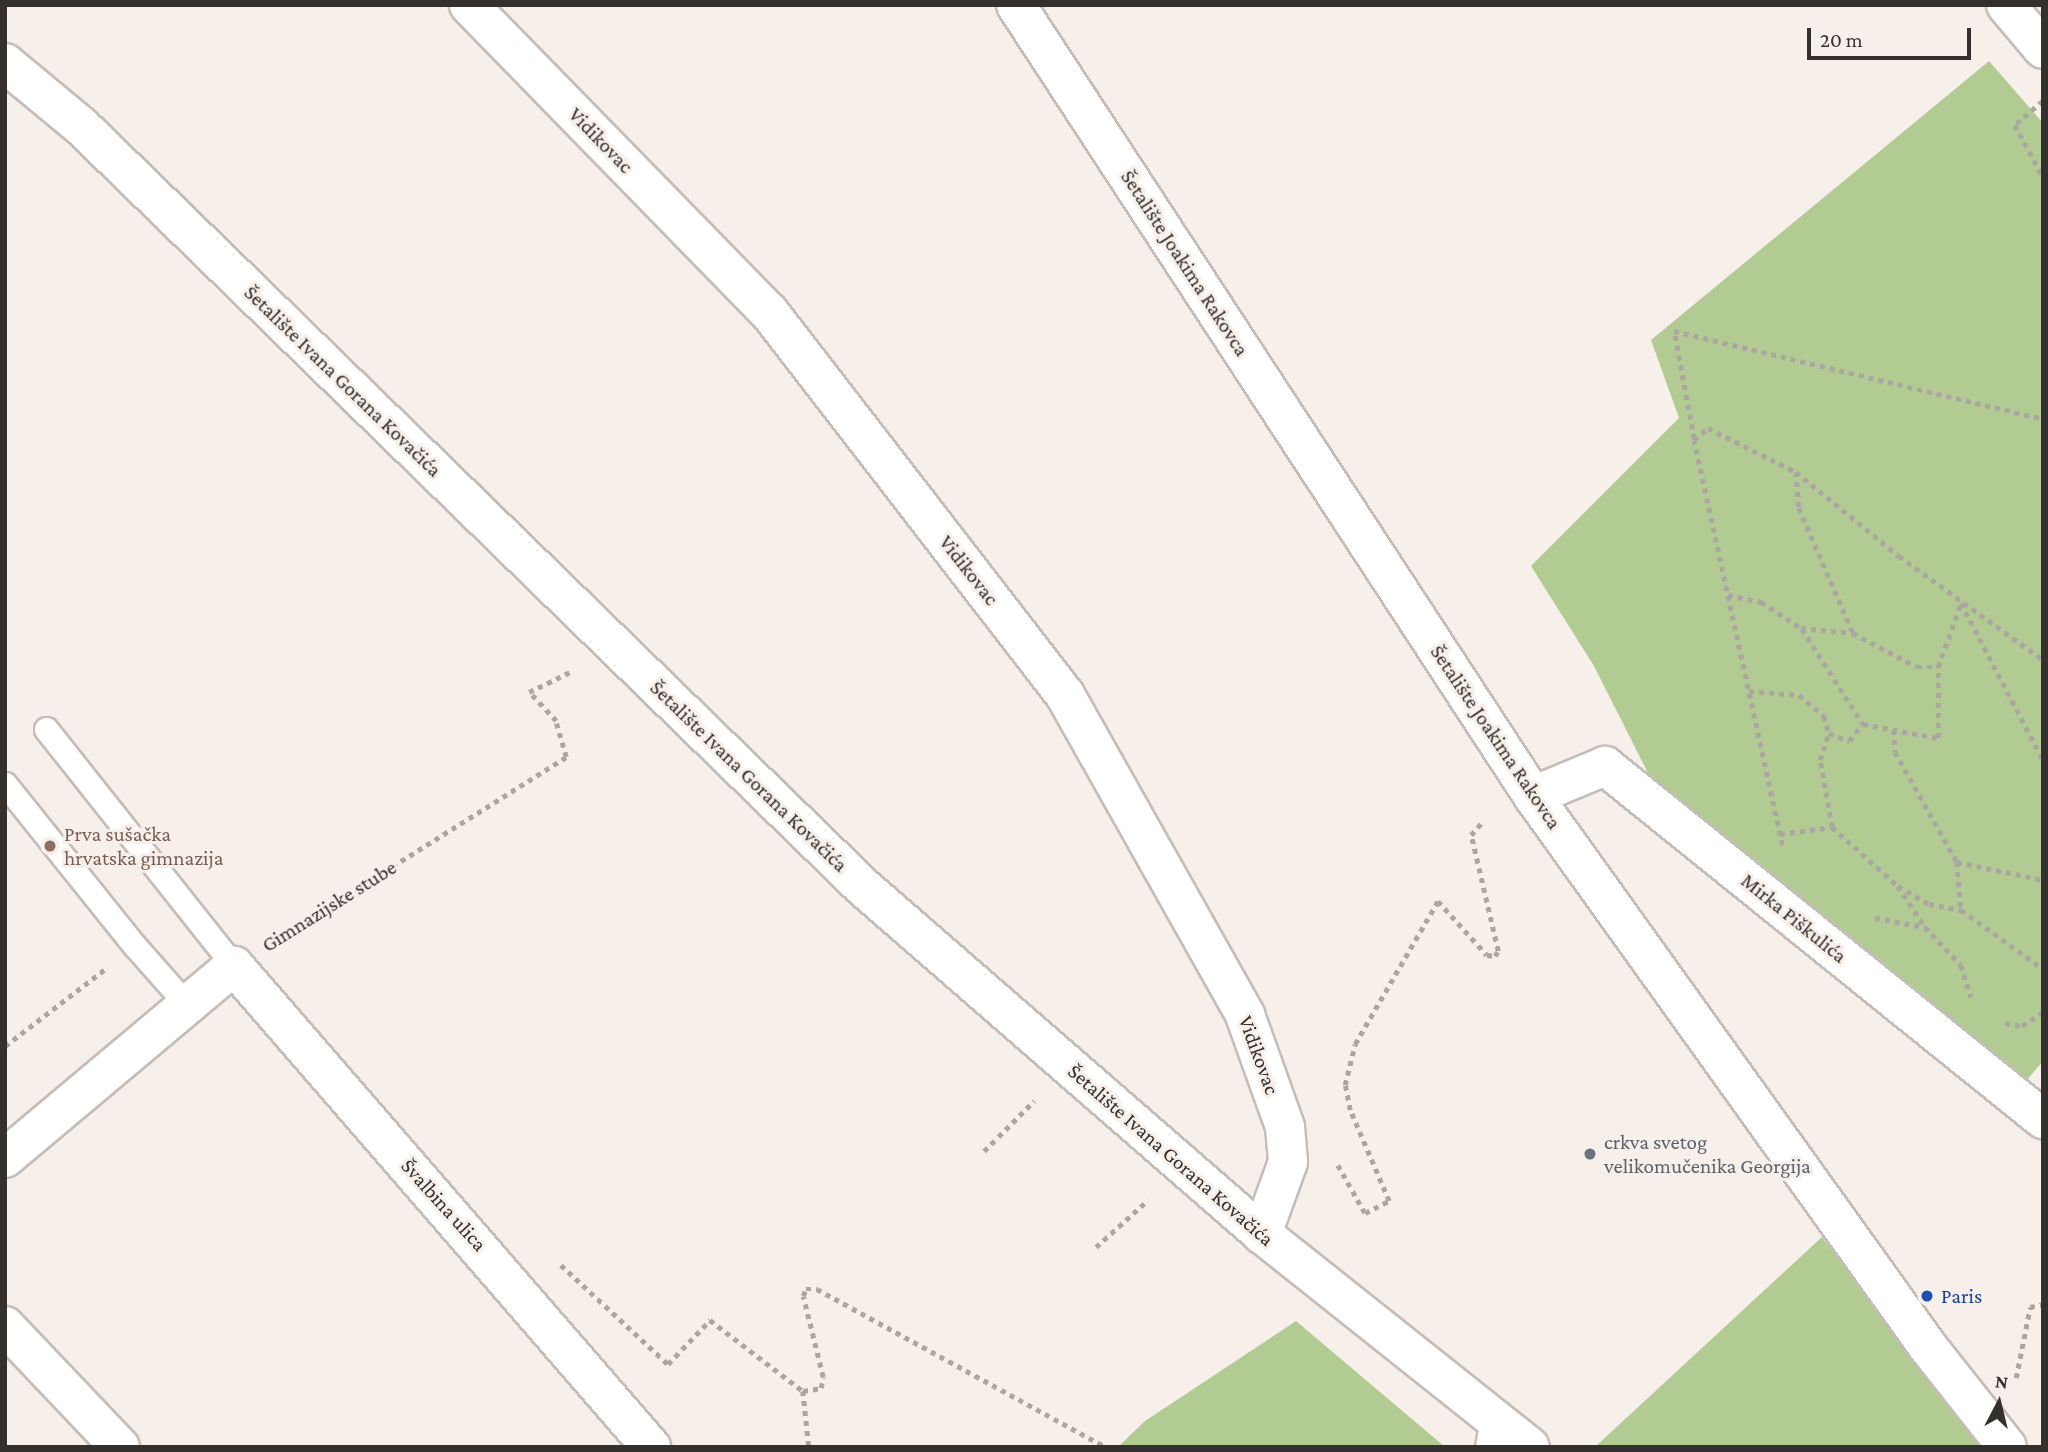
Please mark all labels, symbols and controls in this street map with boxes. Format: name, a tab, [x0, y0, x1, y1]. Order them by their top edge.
scale bar	[1810, 14, 1974, 58]
text: 20 m	[1820, 28, 1863, 52]
street label: Vidikovac	[563, 102, 639, 178]
street label: Šetalište Joakima Rakovca	[1115, 165, 1255, 361]
street label: Šetalište Ivana Gorana Kovačića	[239, 280, 447, 482]
street label: Vidikovac	[934, 530, 1004, 610]
street label: Šetalište Joakima Rakovca	[1425, 640, 1567, 834]
street label: Šetalište Ivana Gorana Kovačića	[645, 675, 853, 877]
place label: Prva sušačka hrvatska gimnazija	[64, 821, 223, 871]
marker: Prva sušačka hrvatska gimnazija	[42, 838, 58, 854]
street label: Gimnazijske stube	[257, 855, 401, 957]
street label: Mirka Piškulića	[1736, 868, 1852, 968]
street label: Vidikovac	[1233, 1012, 1285, 1098]
street label: Šetalište Ivana Gorana Kovačića	[1063, 1059, 1279, 1251]
place label: crkva svetog velikomučenika Georgija	[1604, 1129, 1811, 1179]
marker: crkva svetog velikomučenika Georgija	[1582, 1146, 1598, 1162]
street label: Švalbina ulica	[396, 1153, 492, 1257]
place label: Paris	[1941, 1283, 1982, 1309]
marker: Paris	[1919, 1288, 1935, 1304]
north arrow	[1964, 1368, 2034, 1438]
text: N	[1994, 1370, 2009, 1393]

